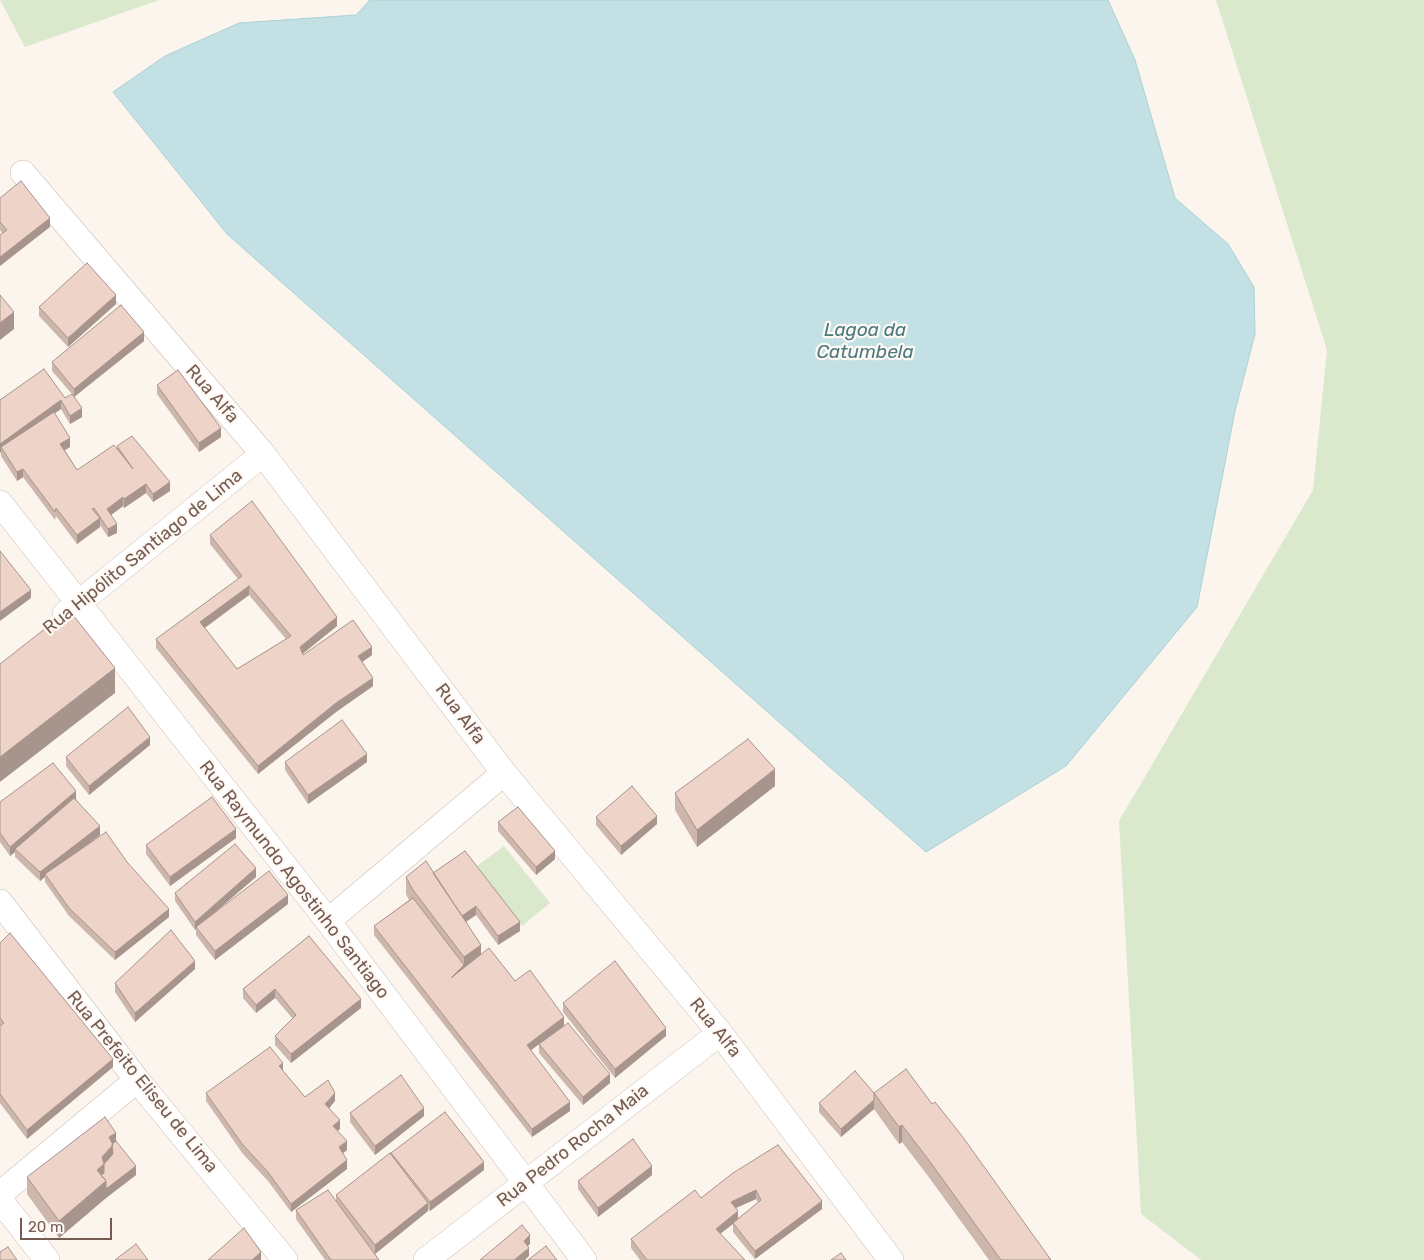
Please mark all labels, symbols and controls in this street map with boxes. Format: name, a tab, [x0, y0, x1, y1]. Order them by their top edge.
water label: Lagoa da Catumbela	[816, 320, 914, 364]
street label: Rua Alfa	[181, 360, 243, 428]
street label: Rua Hipólito Santiago de Lima	[39, 465, 247, 639]
street label: Rua Alfa	[430, 679, 490, 749]
street label: Rua Raymundo Agostinho Santiago	[194, 757, 394, 1003]
street label: Rua Prefeito Eliseu de Lima	[62, 987, 222, 1177]
street label: Rua Alfa	[685, 994, 745, 1062]
street label: Rua Pedro Rocha Maia	[493, 1080, 653, 1212]
scale bar	[22, 1208, 115, 1240]
text: 20 m	[28, 1218, 63, 1236]

